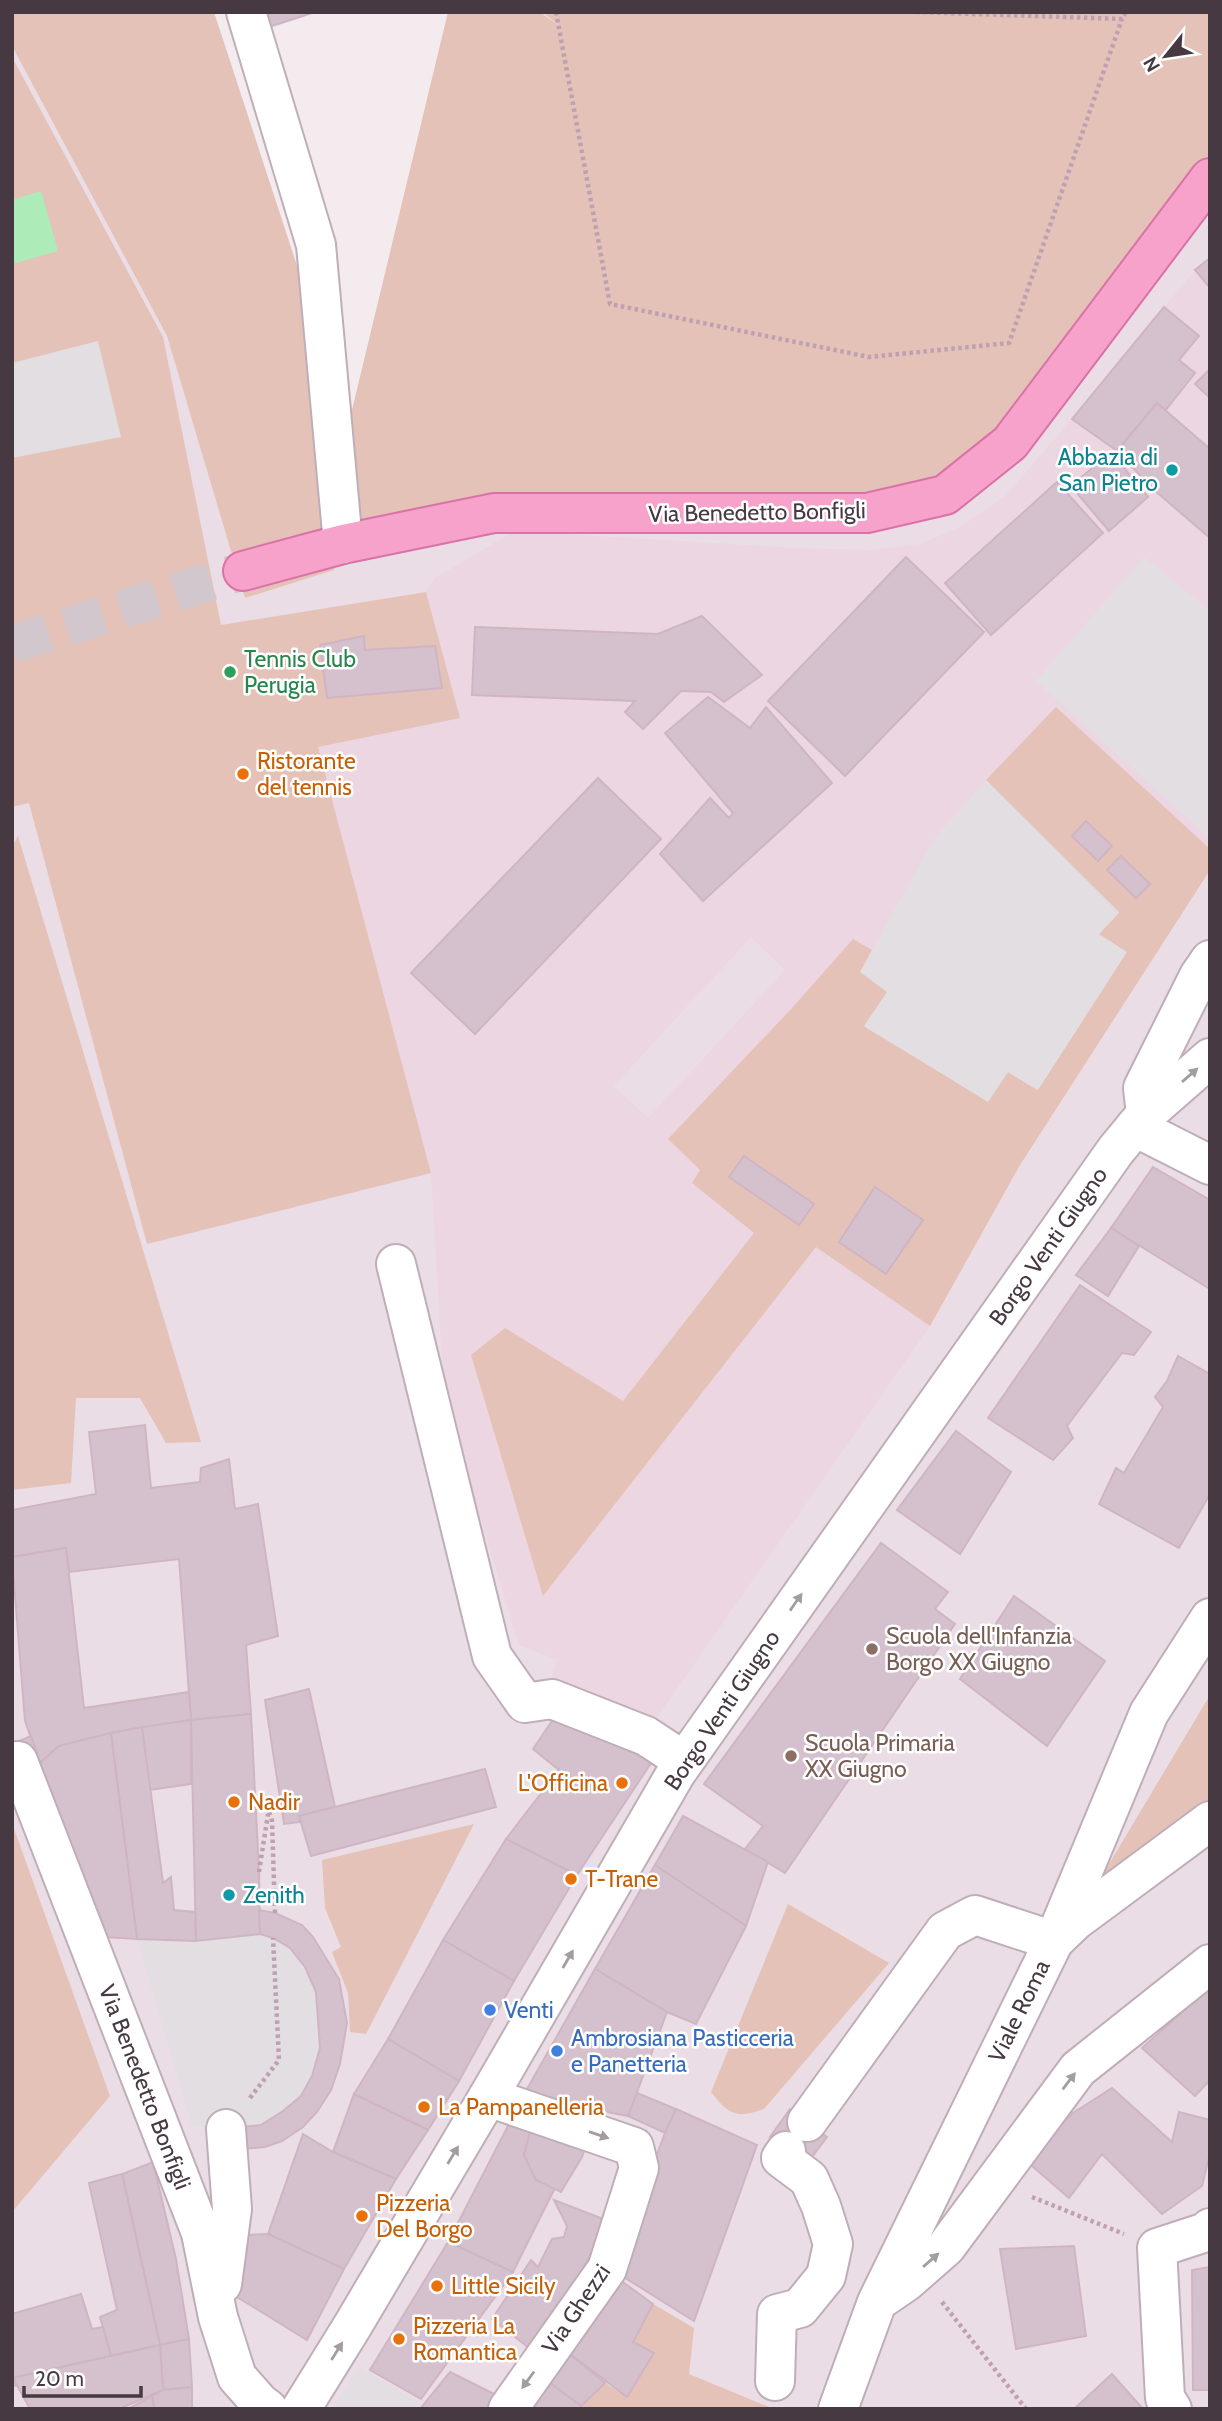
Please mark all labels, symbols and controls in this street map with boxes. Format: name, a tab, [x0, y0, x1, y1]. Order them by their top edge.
north arrow	[1131, 21, 1201, 91]
text: N	[1138, 53, 1165, 76]
place label: Abbazia di San Pietro	[1058, 443, 1158, 497]
marker: Abbazia di San Pietro	[1164, 462, 1180, 478]
street label: Via Benedetto Bonfigli	[648, 496, 866, 528]
place label: Tennis Club Perugia	[244, 645, 356, 699]
marker: Tennis Club Perugia	[222, 664, 238, 680]
place label: Ristorante del tennis	[257, 747, 356, 801]
marker: Ristorante del tennis	[235, 766, 251, 782]
one-way arrow	[1181, 1067, 1199, 1083]
street label: Borgo Venti Giugno	[983, 1161, 1113, 1331]
one-way arrow	[789, 1593, 803, 1611]
place label: Scuola dell'Infanzia Borgo XX Giugno	[886, 1622, 1072, 1676]
street label: Borgo Venti Giugno	[658, 1625, 786, 1795]
marker: Scuola dell'Infanzia Borgo XX Giugno	[864, 1641, 880, 1657]
place label: Scuola Primaria XX Giugno	[805, 1729, 955, 1783]
marker: Scuola Primaria XX Giugno	[783, 1748, 799, 1764]
place label: L'Officina	[518, 1769, 608, 1797]
marker: L'Officina	[614, 1775, 630, 1791]
place label: Nadir	[248, 1788, 301, 1816]
marker: Nadir	[226, 1794, 242, 1810]
place label: T-Trane	[585, 1865, 658, 1893]
marker: T-Trane	[563, 1871, 579, 1887]
place label: Zenith	[243, 1881, 305, 1909]
marker: Zenith	[221, 1887, 237, 1903]
one-way arrow	[562, 1949, 574, 1969]
street label: Viale Roma	[982, 1955, 1056, 2067]
street label: Via Benedetto Bonfigli	[93, 1980, 197, 2194]
place label: Venti	[504, 1996, 554, 2024]
marker: Venti	[482, 2002, 498, 2018]
place label: Ambrosiana Pasticceria e Panetteria	[571, 2024, 794, 2078]
marker: Ambrosiana Pasticceria e Panetteria	[549, 2043, 565, 2059]
one-way arrow	[1062, 2072, 1076, 2090]
place label: La Pampanelleria	[438, 2093, 604, 2121]
marker: La Pampanelleria	[416, 2099, 432, 2115]
one-way arrow	[588, 2130, 609, 2141]
one-way arrow	[447, 2146, 460, 2165]
place label: Pizzeria Del Borgo	[376, 2189, 473, 2243]
marker: Pizzeria Del Borgo	[354, 2208, 370, 2224]
one-way arrow	[922, 2253, 939, 2268]
street label: Via Ghezzi	[536, 2259, 616, 2359]
place label: Little Sicily	[451, 2272, 556, 2300]
marker: Little Sicily	[429, 2278, 445, 2294]
place label: Pizzeria La Romantica	[413, 2312, 517, 2366]
marker: Pizzeria La Romantica	[391, 2331, 407, 2347]
one-way arrow	[330, 2341, 343, 2361]
scale bar	[24, 2354, 142, 2398]
text: 20 m	[35, 2366, 84, 2391]
one-way arrow	[521, 2371, 535, 2390]

